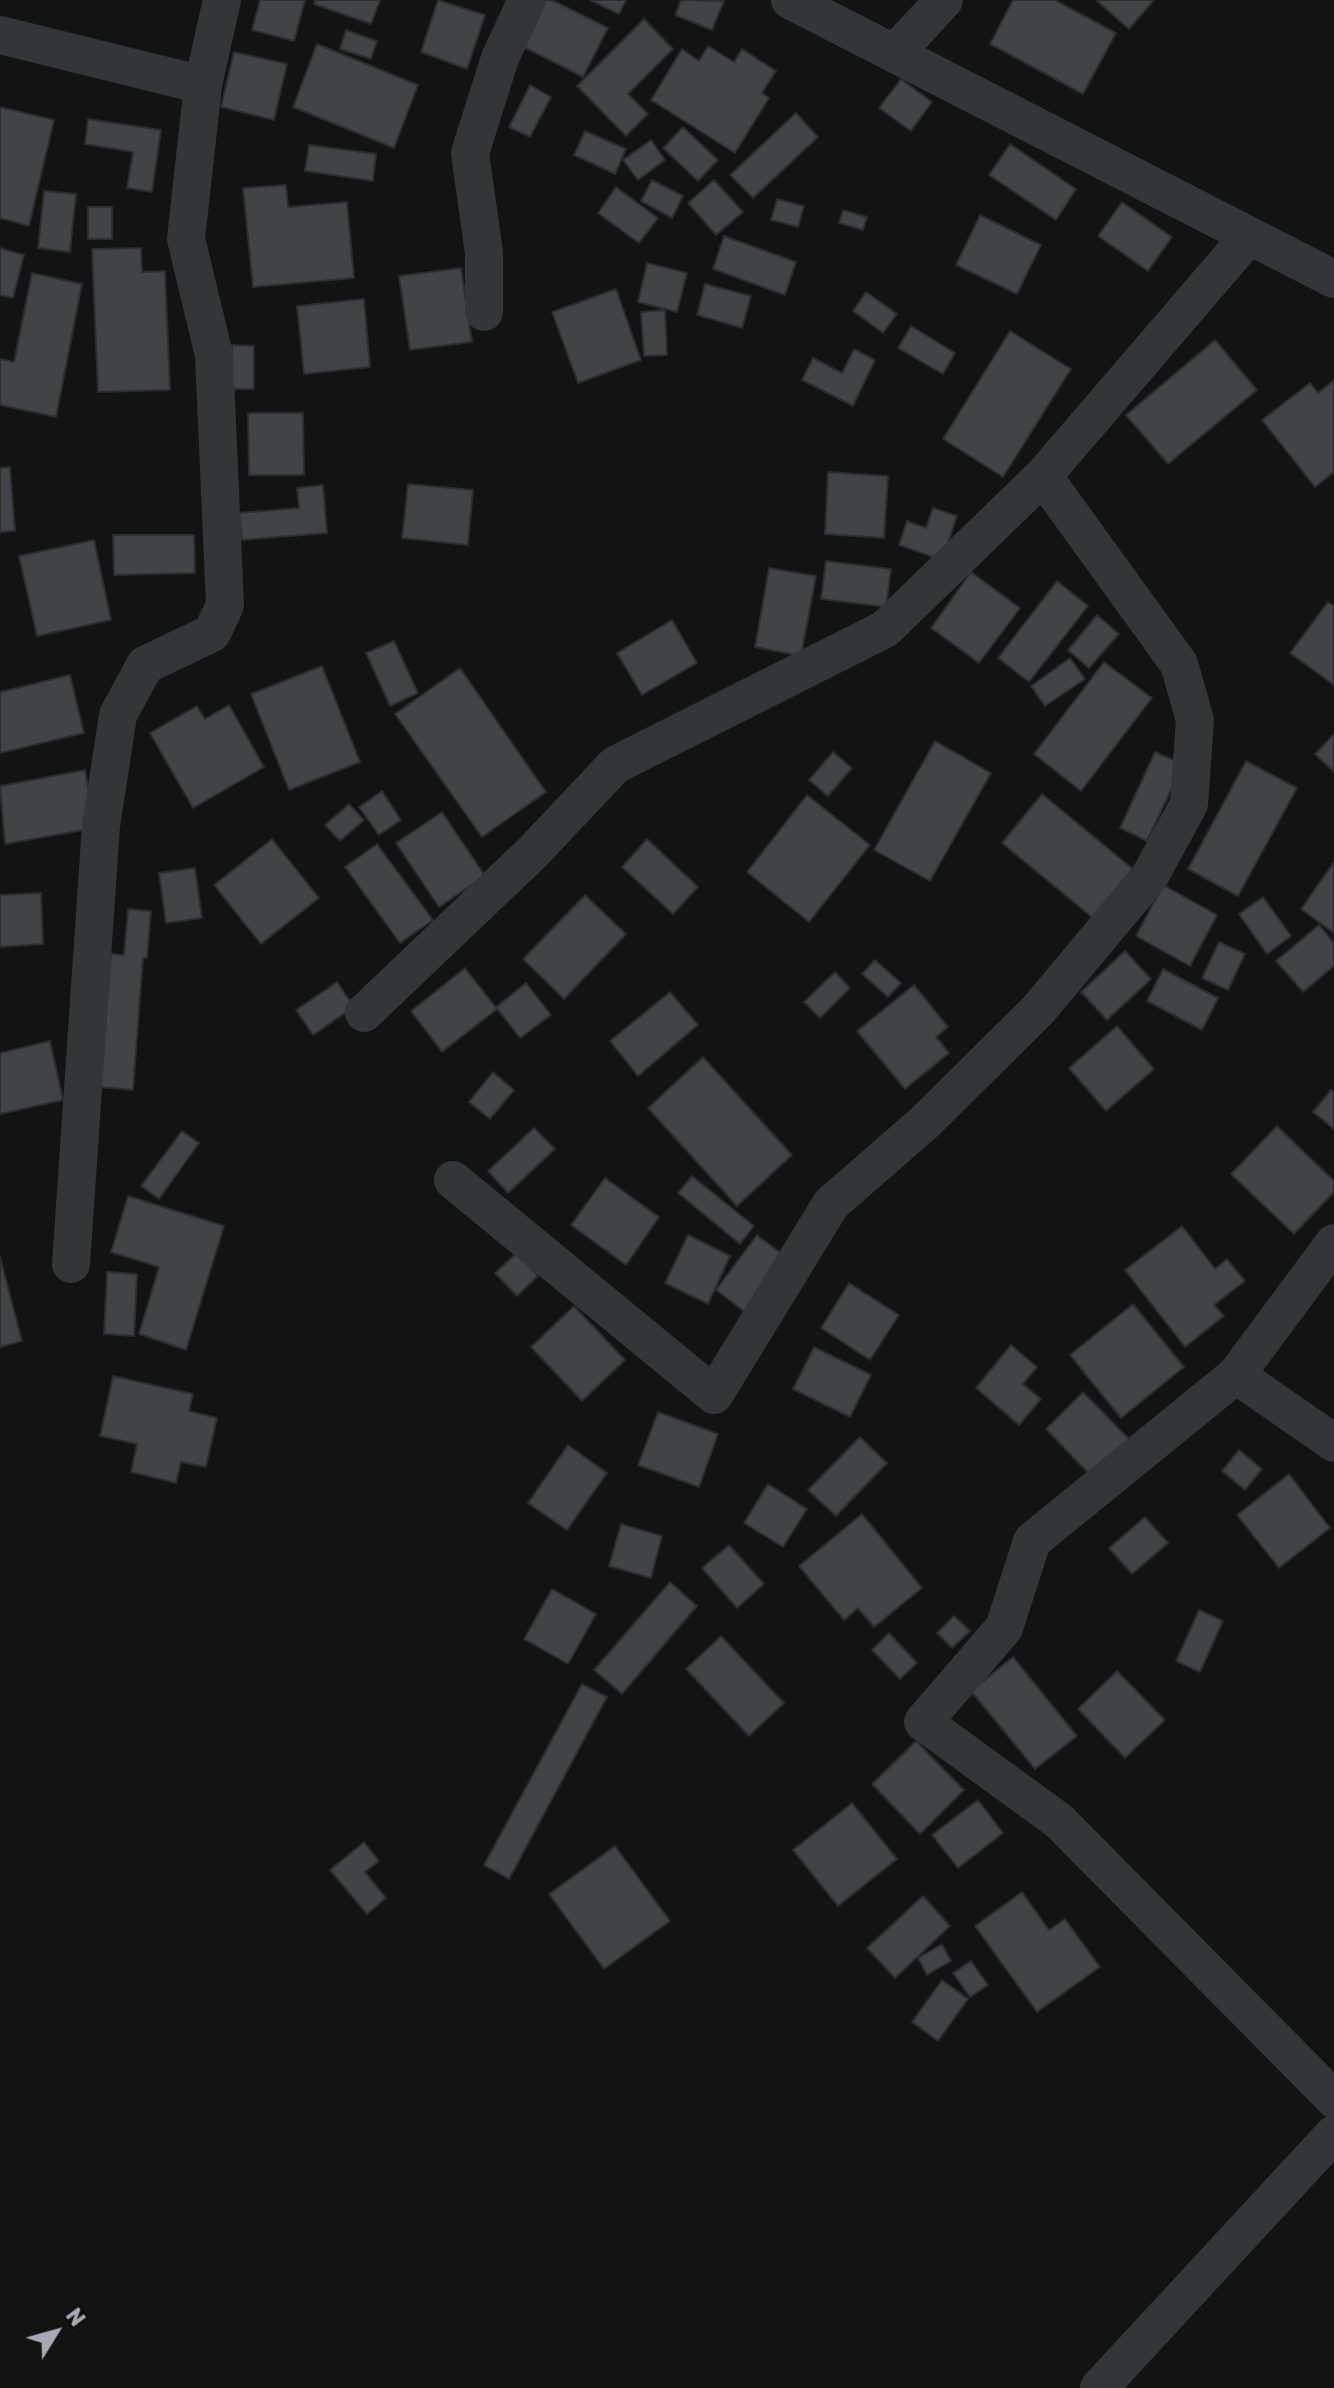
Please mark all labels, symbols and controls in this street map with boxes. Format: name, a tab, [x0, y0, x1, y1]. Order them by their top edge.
north arrow	[16, 2292, 96, 2372]
text: N	[60, 2303, 91, 2332]

